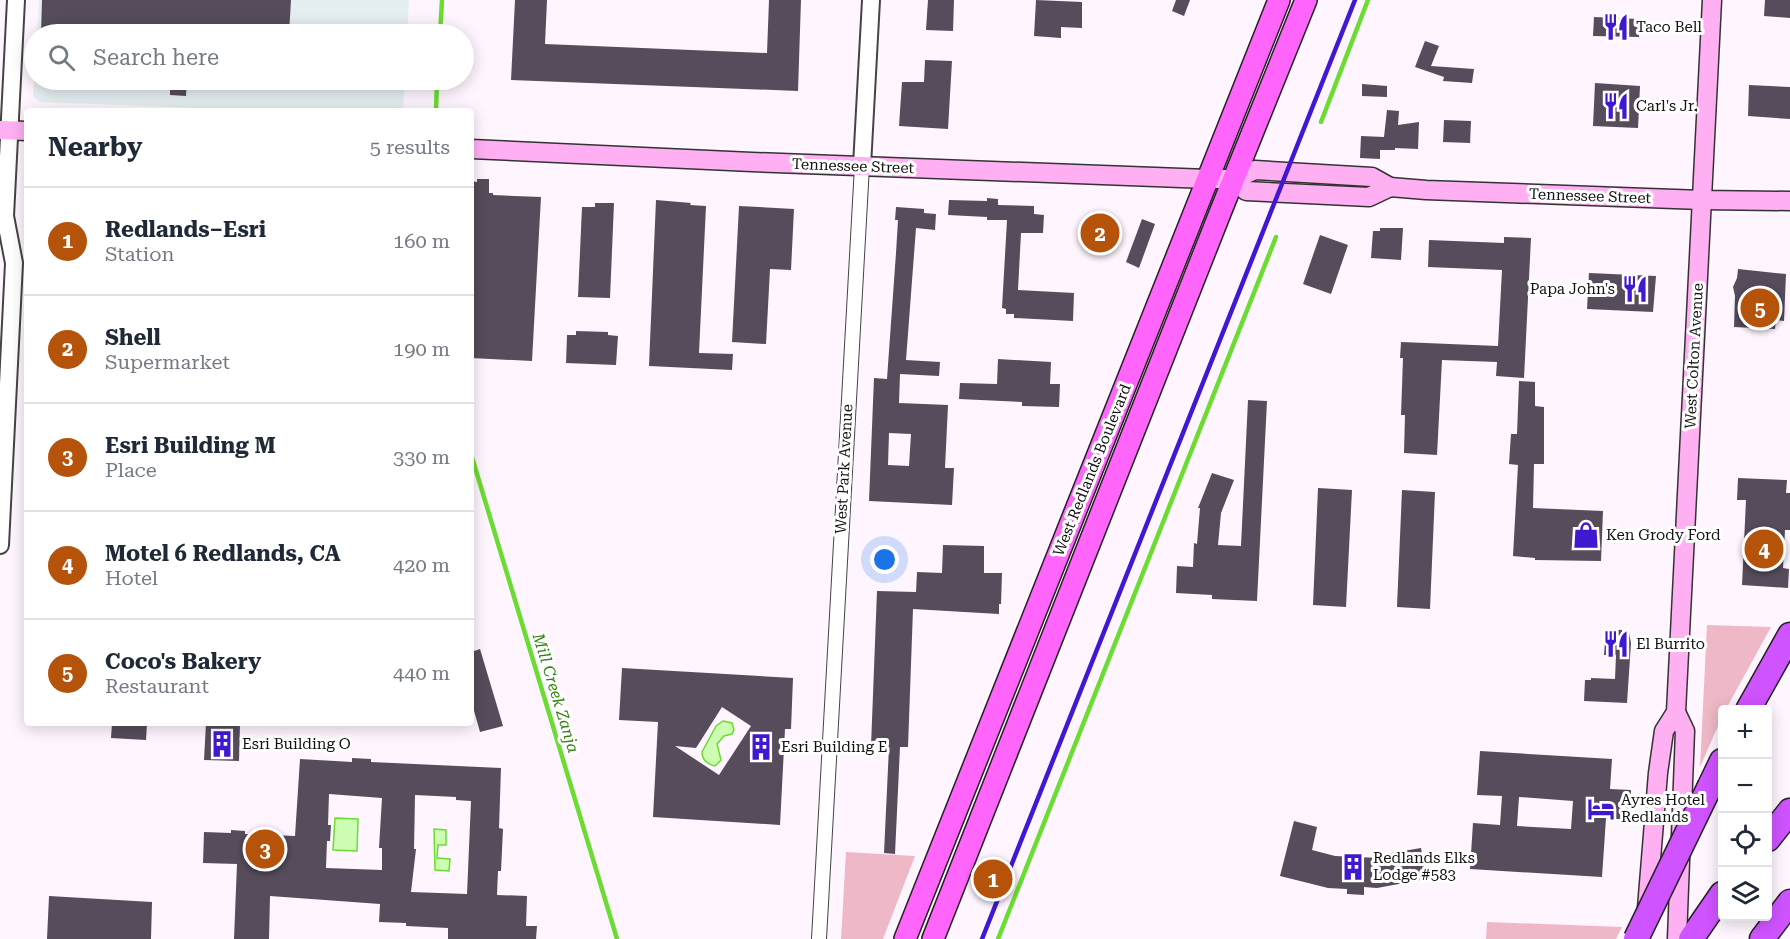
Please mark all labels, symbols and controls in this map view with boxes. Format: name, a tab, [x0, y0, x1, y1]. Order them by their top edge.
restaurant icon: Taco Bell	[1601, 12, 1631, 42]
place label: Taco Bell	[1636, 18, 1702, 36]
search box	[24, 24, 474, 90]
icon: search	[45, 41, 78, 74]
text: Search here	[93, 45, 219, 70]
restaurant icon: Carl's Jr.	[1601, 91, 1631, 121]
place label: Carl's Jr.	[1636, 97, 1697, 115]
text: Nearby	[48, 132, 142, 162]
text: 5 results	[370, 135, 450, 159]
street label: Tennessee Street	[792, 155, 915, 177]
street label: Tennessee Street	[1529, 185, 1652, 207]
pin: 2	[1080, 210, 1120, 256]
text: Redlands–Esri	[105, 217, 266, 242]
text: 1	[62, 229, 73, 253]
text: 160 m	[393, 229, 450, 253]
text: Station	[105, 242, 174, 266]
restaurant icon: Papa John's	[1620, 274, 1650, 304]
place label: Papa John's	[1530, 280, 1615, 298]
street label: West Colton Avenue	[1681, 283, 1707, 429]
pin: 5	[1740, 286, 1780, 330]
text: Shell	[105, 325, 161, 350]
text: 2	[62, 337, 73, 361]
text: 190 m	[393, 337, 450, 361]
text: Supermarket	[105, 350, 230, 374]
street label: West Redlands Boulevard	[1049, 381, 1135, 559]
street label: West Park Avenue	[832, 404, 856, 534]
text: Esri Building M	[105, 433, 276, 458]
text: 3	[62, 445, 73, 469]
text: 330 m	[393, 445, 450, 469]
text: Place	[105, 458, 157, 482]
shop icon: Ken Grody Ford	[1571, 520, 1601, 550]
place label: Ken Grody Ford	[1606, 526, 1721, 544]
pin: 4	[1744, 526, 1784, 572]
text: Motel 6 Redlands, CA	[105, 541, 341, 566]
your location	[870, 545, 899, 574]
text: 4	[62, 553, 73, 577]
text: 420 m	[393, 553, 450, 577]
text: Hotel	[105, 566, 158, 590]
restaurant icon: El Burrito	[1601, 629, 1631, 659]
water label: Mill Creek Zanja	[528, 630, 583, 755]
place label: El Burrito	[1636, 635, 1705, 653]
text: Coco's Bakery	[105, 649, 261, 674]
text: 5	[62, 661, 73, 685]
text: 440 m	[393, 661, 450, 685]
text: Restaurant	[105, 674, 209, 698]
map controls	[1718, 705, 1772, 921]
button: +	[1718, 705, 1772, 759]
building icon: Esri Building O	[207, 729, 237, 759]
building icon: Esri Building E	[746, 732, 776, 762]
place label: Esri Building O	[242, 735, 351, 753]
place label: Esri Building E	[781, 738, 887, 756]
button: −	[1718, 759, 1772, 813]
place label: Ayres Hotel Redlands	[1621, 791, 1705, 826]
hotel icon: Ayres Hotel Redlands	[1586, 794, 1616, 824]
button: locate	[1718, 813, 1772, 867]
pin: 3	[246, 826, 284, 872]
place label: Redlands Elks Lodge #583	[1373, 849, 1475, 884]
building icon: Redlands Elks Lodge #583	[1338, 852, 1368, 882]
pin: 1	[974, 856, 1012, 902]
button: layers	[1718, 867, 1772, 921]

